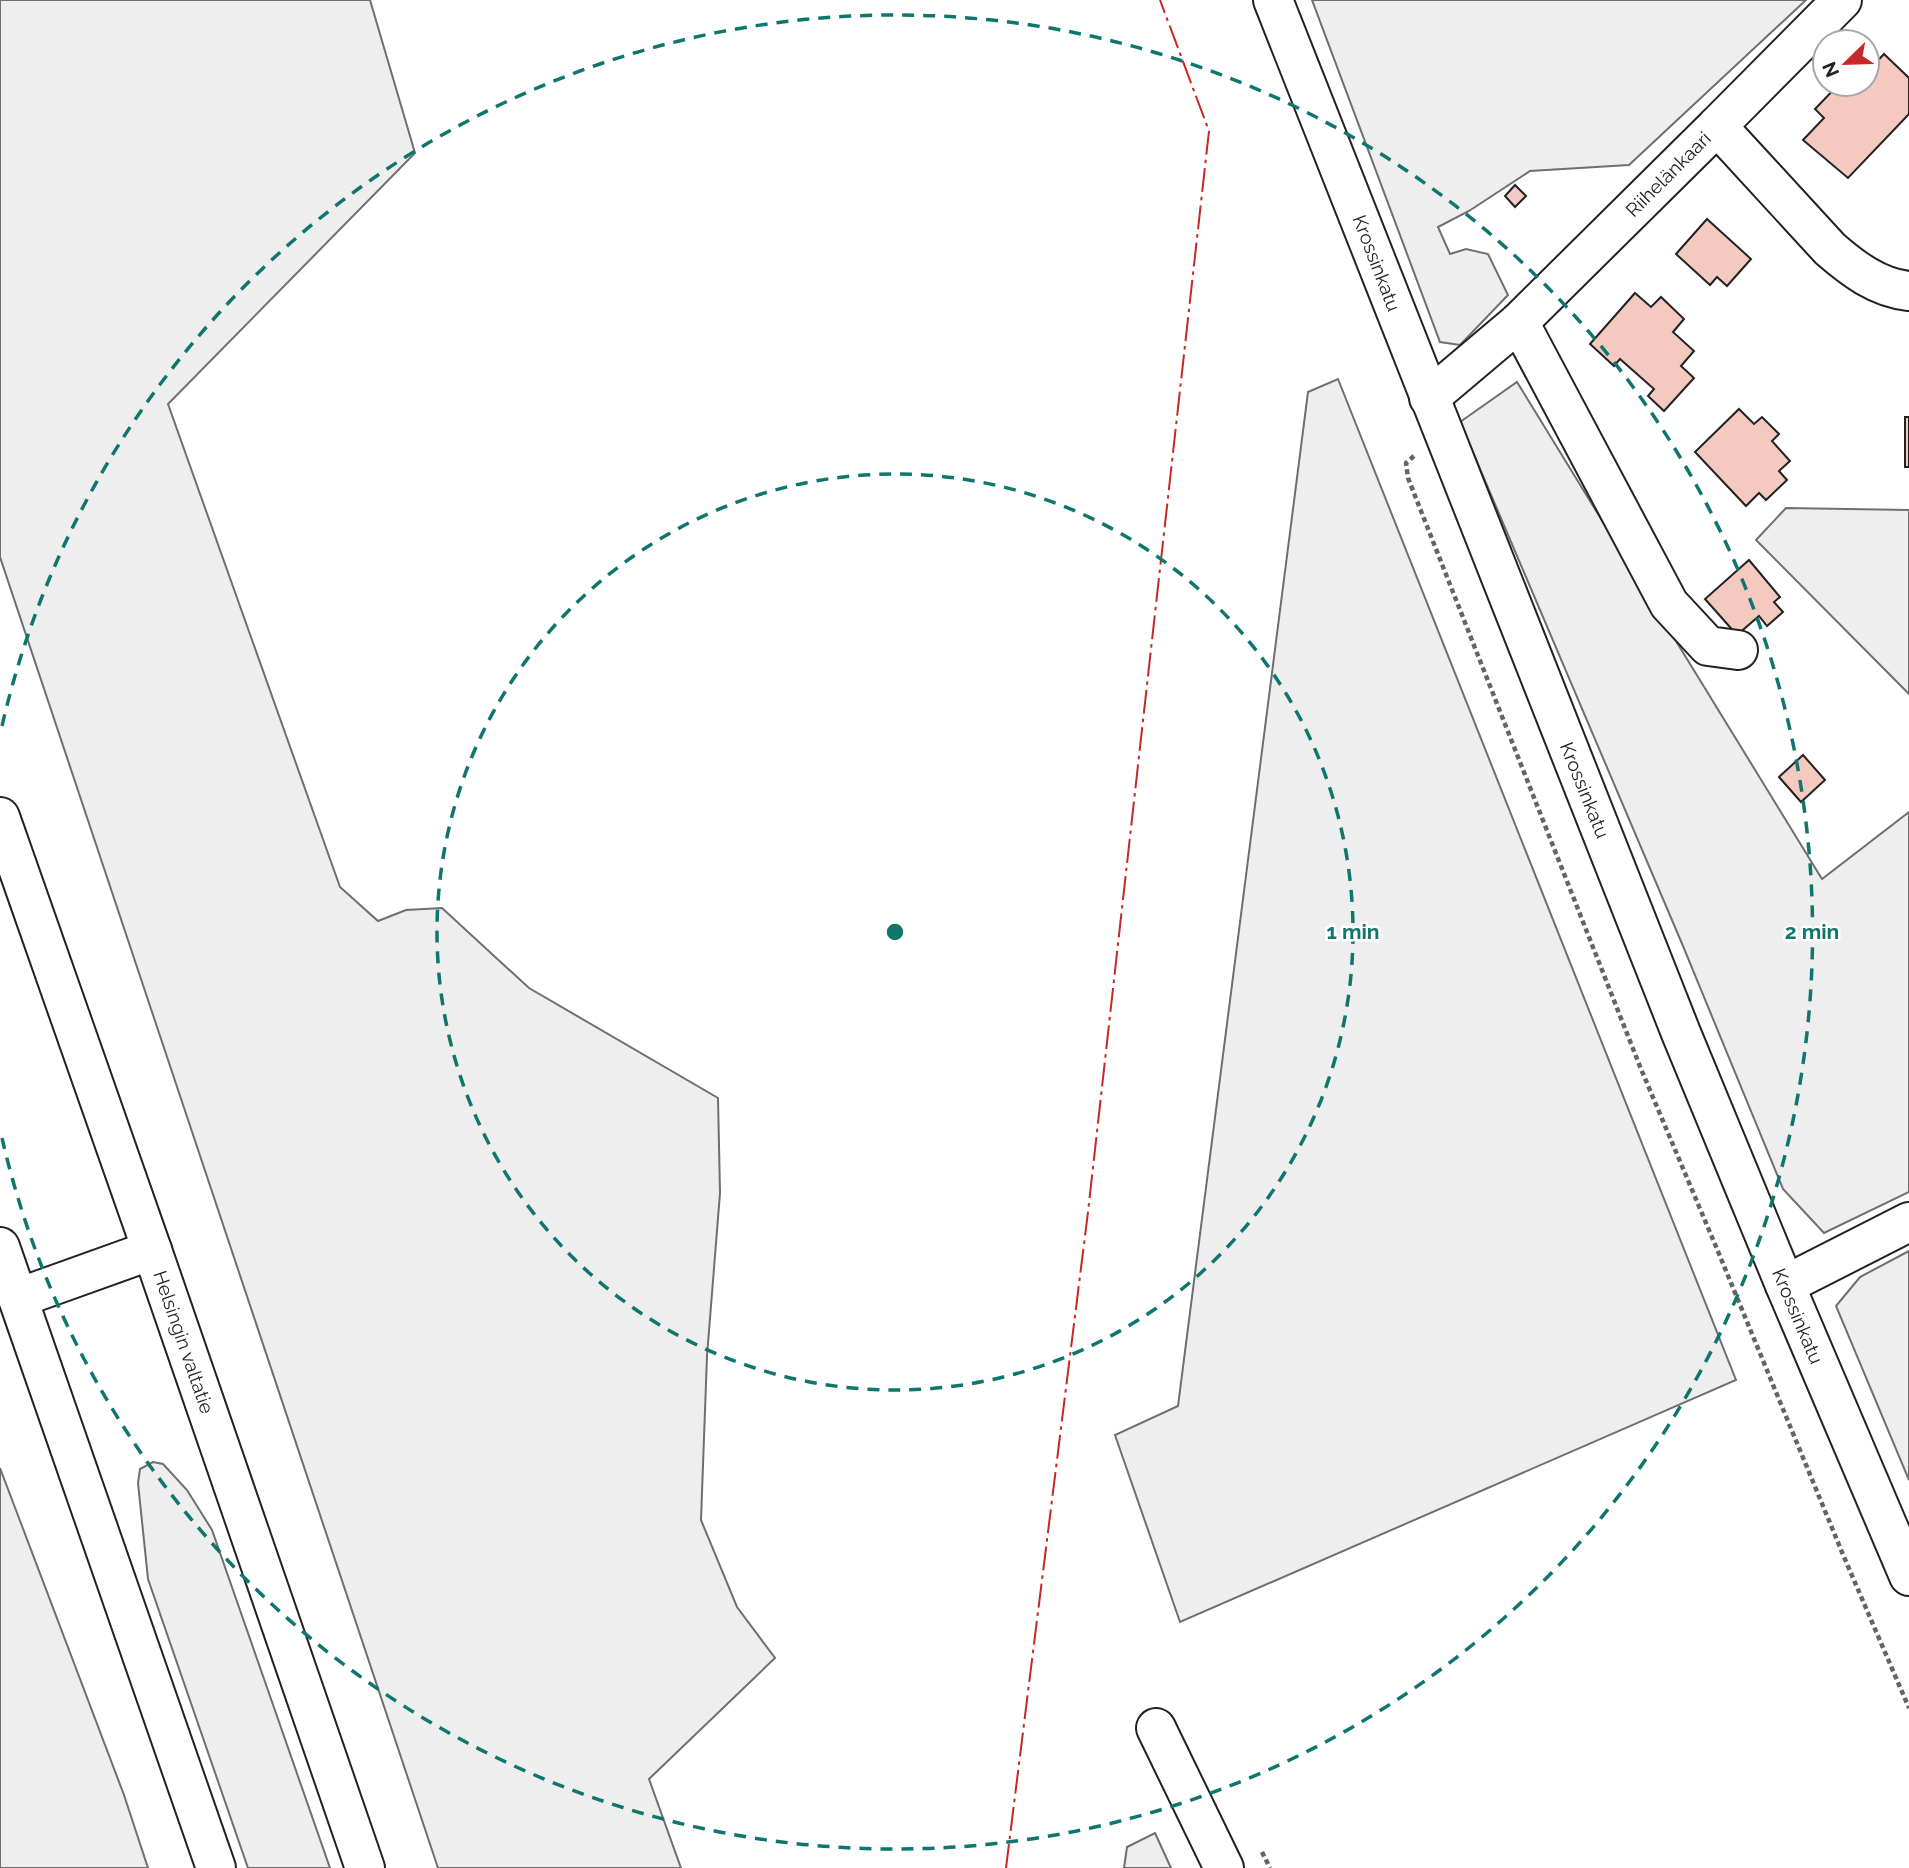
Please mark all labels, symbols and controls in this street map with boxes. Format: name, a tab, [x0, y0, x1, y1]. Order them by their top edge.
north arrow	[1811, 28, 1881, 98]
text: N	[1817, 59, 1843, 81]
street label: Riihelänkaari	[1621, 127, 1715, 221]
street label: Krossinkatu	[1349, 212, 1405, 314]
street label: Krossinkatu	[1556, 739, 1614, 841]
text: 1 min	[1326, 919, 1380, 944]
text: 2 min	[1785, 919, 1839, 944]
centre of rings	[883, 920, 907, 944]
street label: Krossinkatu	[1768, 1265, 1828, 1367]
street label: Helsingin valtatie	[149, 1268, 219, 1416]

